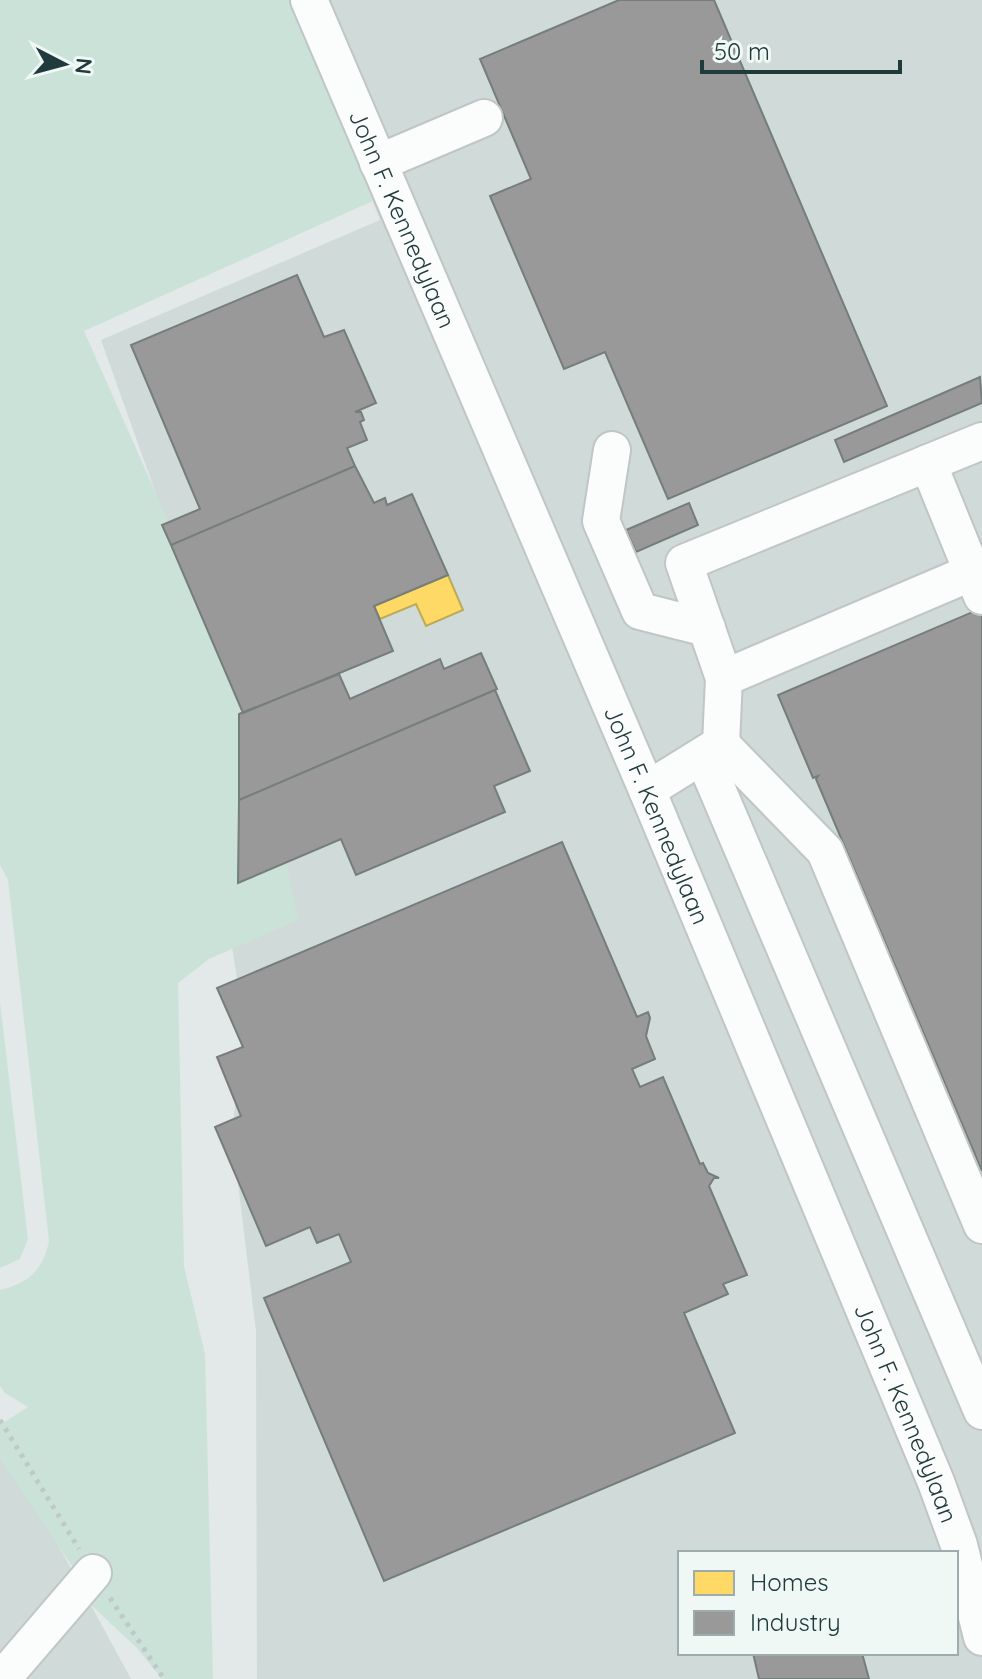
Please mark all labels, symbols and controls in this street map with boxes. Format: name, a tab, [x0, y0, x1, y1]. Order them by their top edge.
north arrow	[24, 24, 104, 104]
scale bar	[702, 24, 900, 74]
text: 50 m	[714, 36, 770, 66]
text: N	[69, 57, 99, 76]
street label: John F. Kennedylaan	[343, 105, 463, 332]
street label: John F. Kennedylaan	[598, 701, 716, 929]
street label: John F. Kennedylaan	[848, 1299, 964, 1527]
legend	[678, 1551, 958, 1655]
text: Homes	[750, 1567, 828, 1597]
text: Industry	[750, 1607, 841, 1637]

